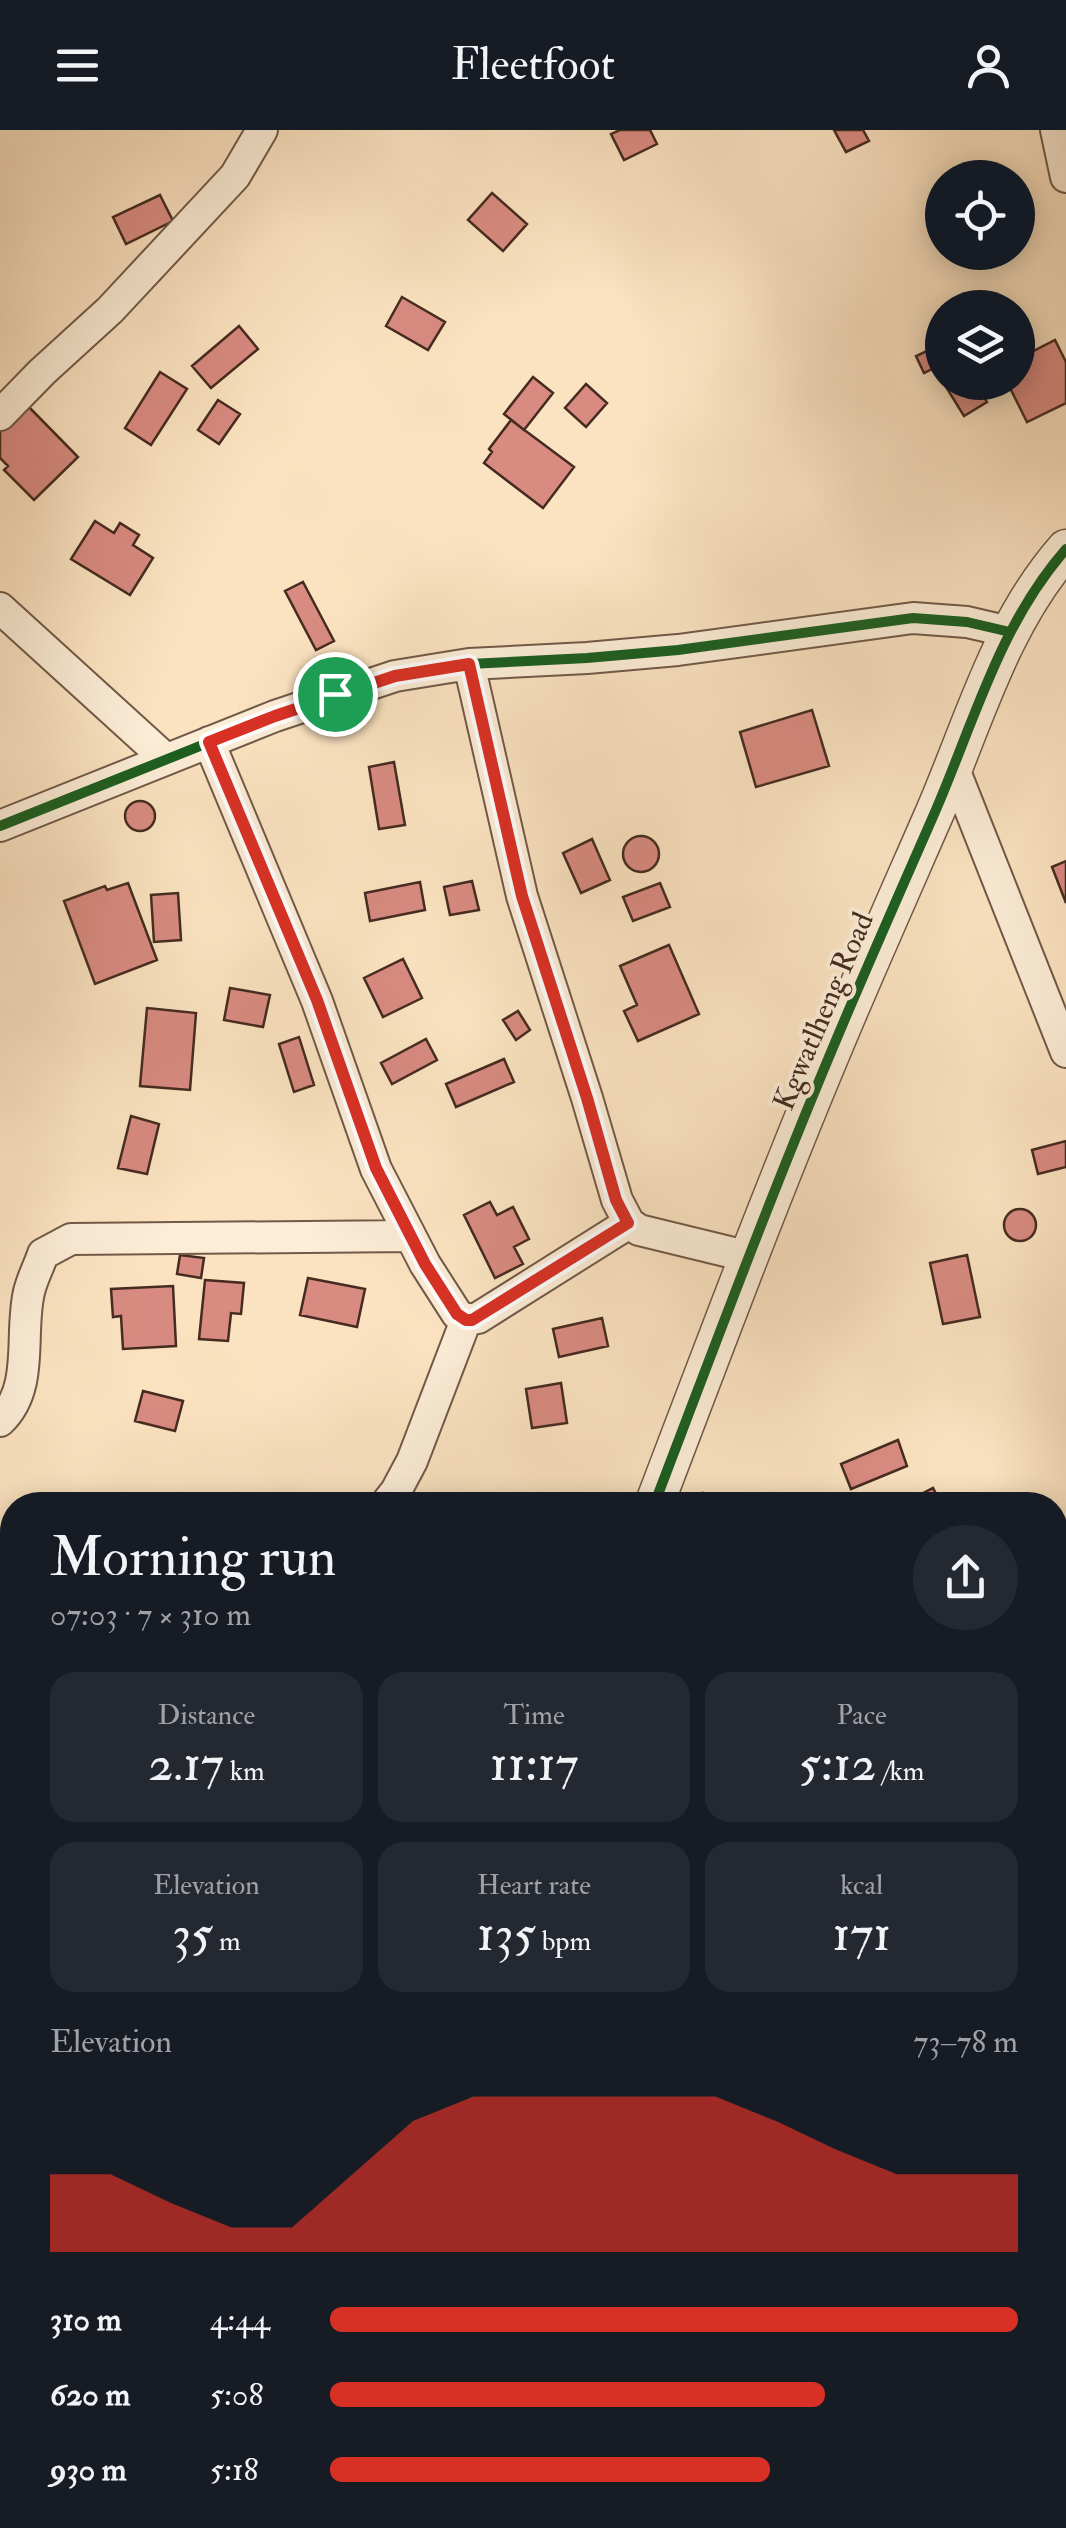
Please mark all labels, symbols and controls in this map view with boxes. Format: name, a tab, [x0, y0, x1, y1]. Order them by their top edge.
text: Fleetfoot	[451, 37, 615, 93]
icon: menu	[50, 38, 105, 93]
icon: person	[961, 38, 1016, 93]
map controls	[925, 160, 1035, 400]
button: locate	[925, 160, 1035, 270]
button: layers	[925, 290, 1035, 400]
pin	[293, 652, 378, 737]
icon: arrive	[308, 667, 363, 722]
street label: Kgwatlheng Road	[765, 906, 882, 1116]
text: Morning run	[50, 1523, 336, 1592]
button: share	[913, 1525, 1018, 1630]
text: 07:03 · 7 × 310 m	[50, 1595, 251, 1635]
text: Distance	[157, 1698, 255, 1733]
text: Time	[503, 1698, 565, 1733]
text: Pace	[837, 1698, 887, 1733]
text: 2.17	[148, 1733, 224, 1796]
text: 11:17	[490, 1733, 578, 1796]
text: 5:12	[799, 1733, 876, 1796]
text: km	[224, 1754, 265, 1789]
text: /km	[876, 1754, 925, 1789]
text: Elevation	[153, 1868, 260, 1903]
text: Heart rate	[477, 1868, 591, 1903]
text: kcal	[840, 1868, 883, 1903]
text: 35	[172, 1903, 213, 1966]
text: 135	[477, 1903, 536, 1966]
text: 171	[832, 1903, 891, 1966]
text: m	[213, 1924, 241, 1959]
text: bpm	[536, 1924, 591, 1959]
text: Elevation	[50, 2022, 172, 2062]
text: 73–78 m	[914, 2022, 1018, 2062]
text: 310 m	[50, 2300, 121, 2340]
text: 4:44	[210, 2300, 270, 2340]
text: 620 m	[50, 2375, 130, 2415]
text: 5:08	[210, 2375, 263, 2415]
text: 930 m	[50, 2450, 127, 2490]
text: 5:18	[210, 2450, 258, 2490]

